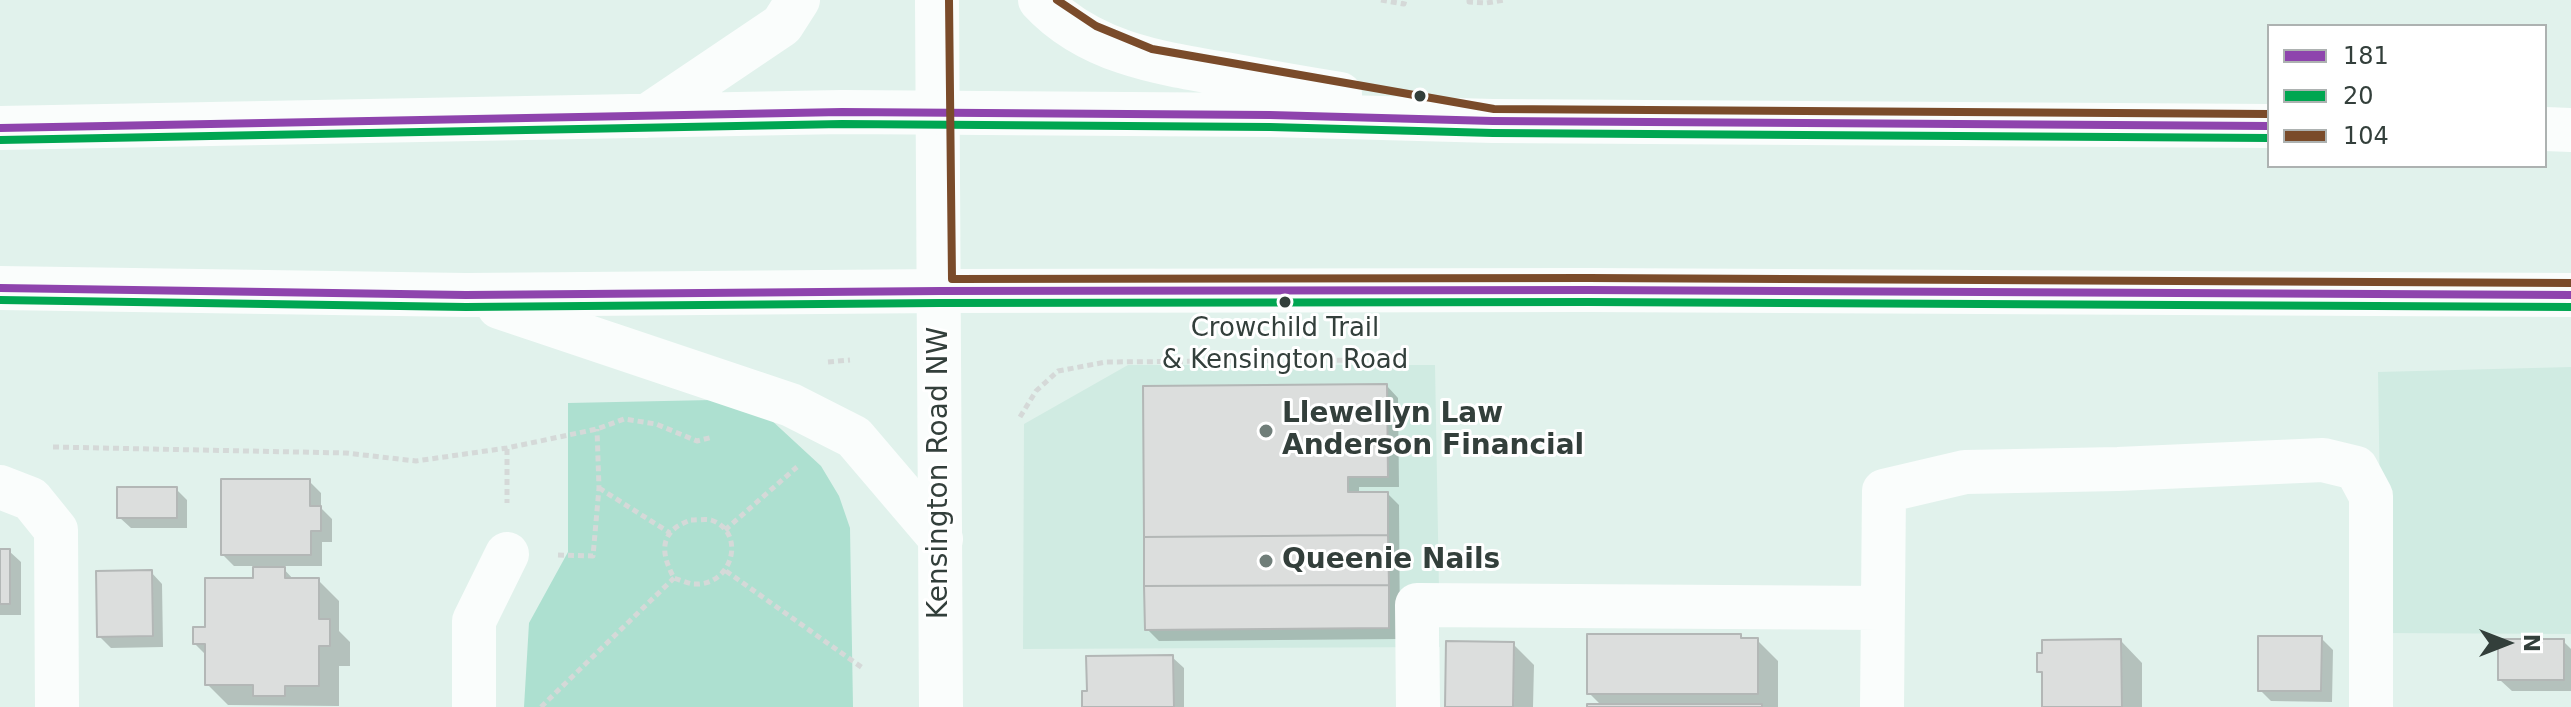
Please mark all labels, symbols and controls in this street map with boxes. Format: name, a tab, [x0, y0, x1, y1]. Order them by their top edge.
legend	[2267, 24, 2547, 168]
text: 181	[2343, 42, 2389, 70]
text: 20	[2343, 82, 2374, 110]
unlabelled marker	[1412, 88, 1428, 104]
text: 104	[2343, 122, 2389, 150]
marker: Crowchild Trail & Kensington Road	[1277, 294, 1293, 310]
place label: Crowchild Trail & Kensington Road	[1162, 313, 1408, 374]
street label: Kensington Road NW	[923, 327, 957, 619]
place label: Llewellyn Law Anderson Financial	[1282, 398, 1584, 464]
marker: Llewellyn Law Anderson Financial	[1257, 422, 1275, 440]
place label: Queenie Nails	[1282, 544, 1500, 578]
marker: Queenie Nails	[1257, 552, 1275, 570]
north arrow	[2467, 603, 2547, 683]
text: N	[2519, 634, 2544, 652]

